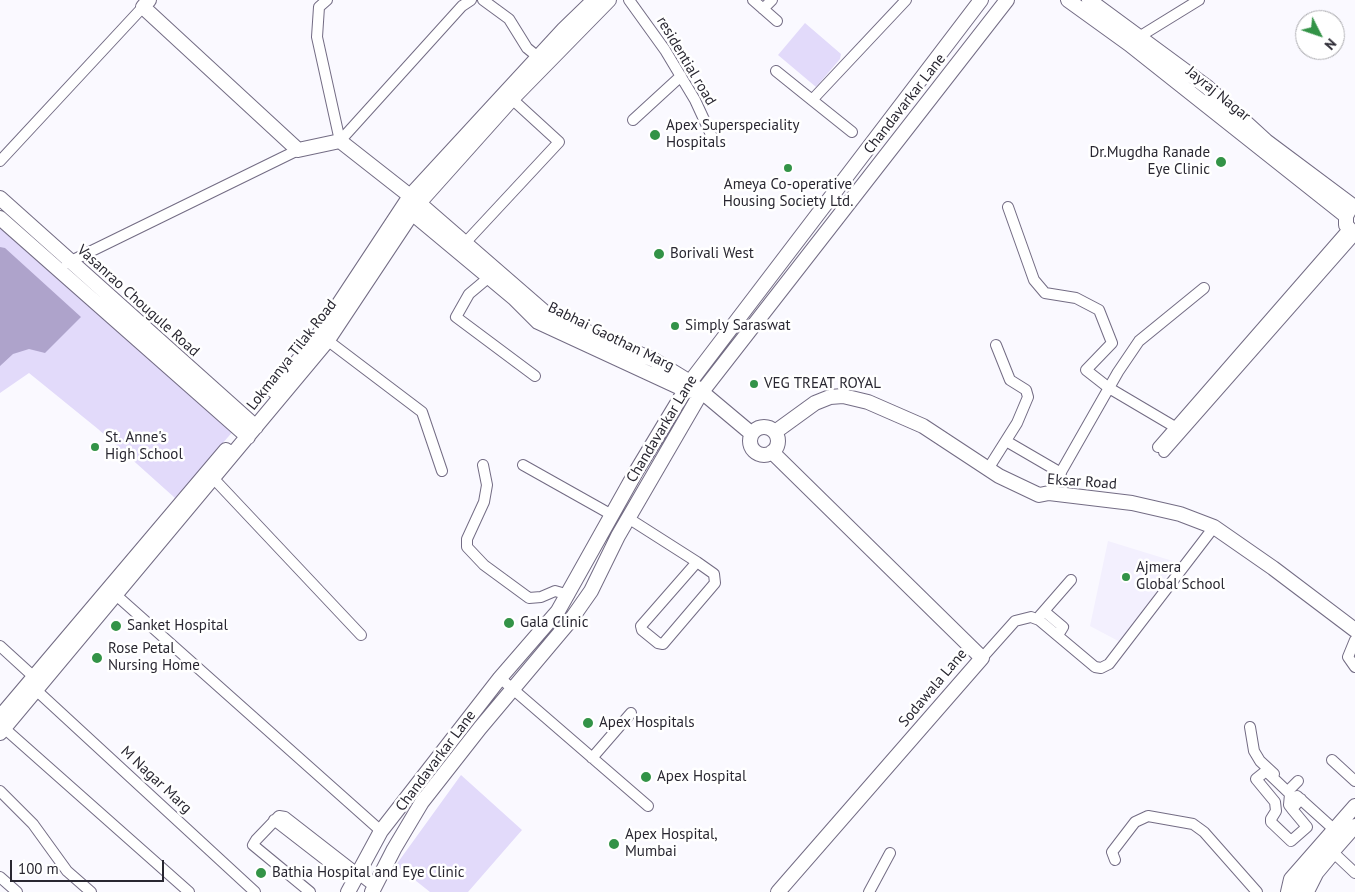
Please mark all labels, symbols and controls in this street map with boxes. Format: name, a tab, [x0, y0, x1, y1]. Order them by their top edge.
north arrow	[1295, 10, 1345, 60]
street label: residential road	[652, 13, 720, 109]
text: N	[1321, 35, 1340, 54]
street label: Chandavarkar Lane	[860, 50, 950, 158]
street label: Jayraj Nagar	[1182, 63, 1254, 125]
place label: Apex Superspeciality Hospitals	[666, 117, 799, 152]
marker: Apex Superspeciality Hospitals	[648, 128, 662, 142]
place label: Dr.Mugdha Ranade Eye Clinic	[1090, 144, 1210, 179]
marker: Dr.Mugdha Ranade Eye Clinic	[1214, 155, 1228, 169]
marker: Ameya Co-operative Housing Society Ltd.	[782, 162, 794, 174]
place label: Ameya Co-operative Housing Society Ltd.	[723, 176, 853, 211]
street label: Vasanrao Chougule Road	[73, 241, 203, 361]
place label: Borivali West	[670, 245, 754, 263]
marker: Borivali West	[652, 247, 666, 261]
street label: Lokmanya Tilak Road	[243, 296, 341, 414]
street label: Babhai Gaothan Marg	[545, 299, 677, 375]
place label: Simply Saraswat	[685, 317, 790, 335]
marker: Simply Saraswat	[669, 320, 681, 332]
street label: Chandavarkar Lane	[623, 372, 701, 486]
place label: VEG TREAT ROYAL	[764, 375, 881, 393]
marker: VEG TREAT ROYAL	[748, 378, 760, 390]
place label: St. Anne's High School	[105, 429, 183, 464]
marker: St. Anne's High School	[89, 441, 101, 453]
street label: Eksar Road	[1047, 471, 1117, 493]
place label: Ajmera Global School	[1136, 559, 1225, 594]
marker: Ajmera Global School	[1120, 571, 1132, 583]
place label: Gala Clinic	[520, 614, 588, 632]
marker: Gala Clinic	[502, 616, 516, 630]
place label: Sanket Hospital	[127, 617, 228, 635]
marker: Sanket Hospital	[109, 619, 123, 633]
place label: Rose Petal Nursing Home	[108, 640, 200, 675]
street label: Sodawala Lane	[895, 645, 971, 731]
marker: Rose Petal Nursing Home	[90, 651, 104, 665]
street label: Chandavarkar Lane	[392, 707, 480, 815]
place label: Apex Hospitals	[599, 714, 695, 732]
marker: Apex Hospitals	[581, 716, 595, 730]
street label: M Nagar Marg	[117, 743, 195, 817]
place label: Apex Hospital	[657, 768, 746, 786]
marker: Apex Hospital	[639, 770, 653, 784]
place label: Apex Hospital, Mumbai	[625, 826, 718, 861]
marker: Apex Hospital, Mumbai	[607, 837, 621, 851]
scale bar	[12, 850, 166, 882]
text: 100 m	[18, 859, 59, 878]
place label: Bathia Hospital and Eye Clinic	[272, 864, 465, 882]
marker: Bathia Hospital and Eye Clinic	[254, 866, 268, 880]

